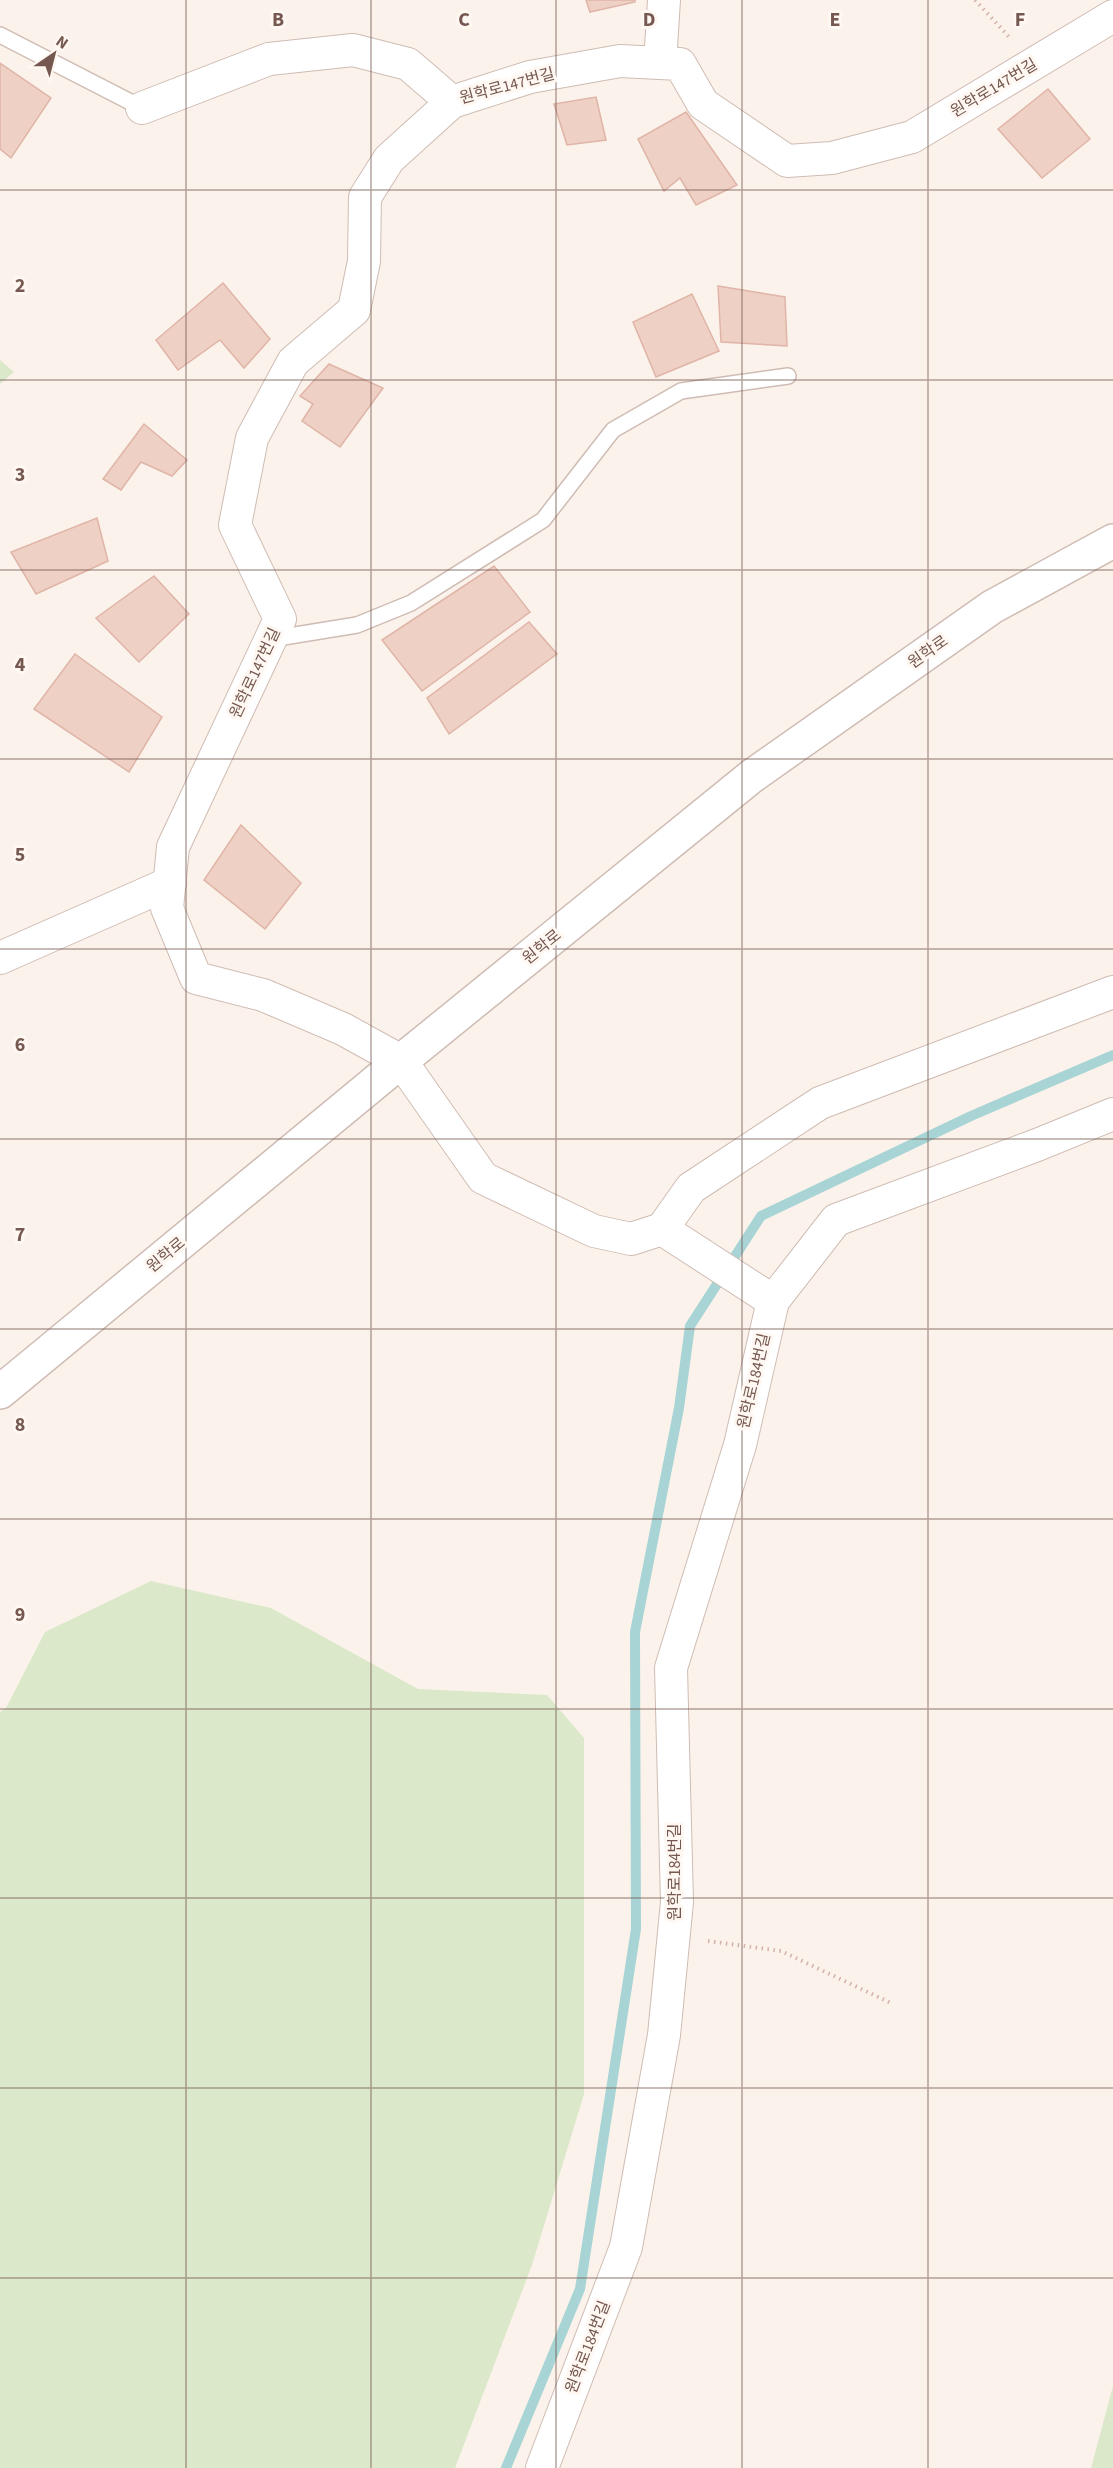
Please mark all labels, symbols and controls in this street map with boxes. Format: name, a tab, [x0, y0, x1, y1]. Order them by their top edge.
text: B	[272, 6, 284, 34]
text: C	[458, 6, 470, 34]
text: D	[643, 6, 655, 34]
text: E	[830, 6, 840, 34]
text: F	[1015, 6, 1025, 34]
north arrow	[24, 24, 84, 84]
text: N	[51, 30, 73, 55]
street label: 원학로147번길	[947, 53, 1041, 123]
street label: 원학로147번길	[457, 63, 557, 109]
text: 2	[15, 272, 25, 300]
text: 3	[15, 461, 25, 489]
street label: 원학로147번길	[224, 624, 286, 722]
street label: 원학로	[904, 630, 953, 674]
text: 4	[15, 651, 26, 679]
text: 5	[15, 841, 25, 869]
street label: 원학로	[518, 924, 566, 969]
text: 6	[15, 1031, 25, 1059]
text: 7	[15, 1221, 25, 1249]
street label: 원학로	[142, 1232, 190, 1278]
street label: 원학로184번길	[732, 1331, 776, 1431]
text: 8	[15, 1411, 25, 1439]
text: 9	[15, 1601, 25, 1629]
street label: 원학로184번길	[664, 1823, 686, 1921]
street label: 원학로184번길	[560, 2298, 616, 2396]

